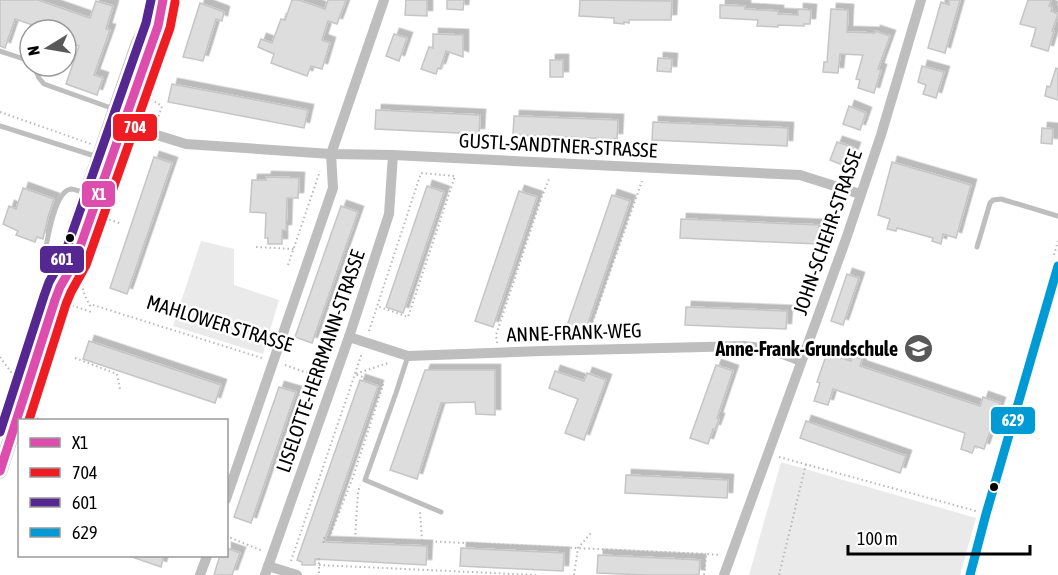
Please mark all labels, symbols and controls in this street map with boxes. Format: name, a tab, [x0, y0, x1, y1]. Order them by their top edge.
north arrow	[18, 18, 78, 78]
text: N	[24, 45, 43, 57]
line badge: 704	[112, 113, 158, 142]
text: 704	[124, 118, 147, 136]
street label: GUSTL-SANDTNER-STRASSE	[458, 128, 658, 162]
street label: JOHN-SCHEHR-STRASSE	[788, 146, 866, 318]
line badge: X1	[81, 180, 116, 208]
text: X1	[91, 185, 107, 203]
unlabelled marker	[64, 232, 76, 244]
line badge: 601	[39, 245, 85, 274]
street label: LISELOTTE-HERRMANN-STRASSE	[271, 246, 369, 475]
text: 601	[51, 250, 74, 268]
street label: MAHLOWER STRASSE	[144, 290, 296, 356]
street label: ANNE-FRANK-WEG	[506, 318, 642, 346]
school or university icon: Anne-Frank-Grundschule	[903, 332, 935, 364]
place label: Anne-Frank-Grundschule	[714, 337, 898, 360]
line badge: 629	[990, 406, 1036, 435]
text: 629	[1002, 411, 1025, 429]
legend	[18, 419, 228, 557]
text: X1	[72, 432, 89, 453]
text: 704	[72, 462, 97, 483]
unlabelled marker	[988, 481, 1000, 493]
text: 601	[72, 492, 97, 513]
scale bar	[848, 518, 1030, 556]
text: 629	[72, 522, 97, 543]
text: 100 m	[857, 528, 898, 549]

